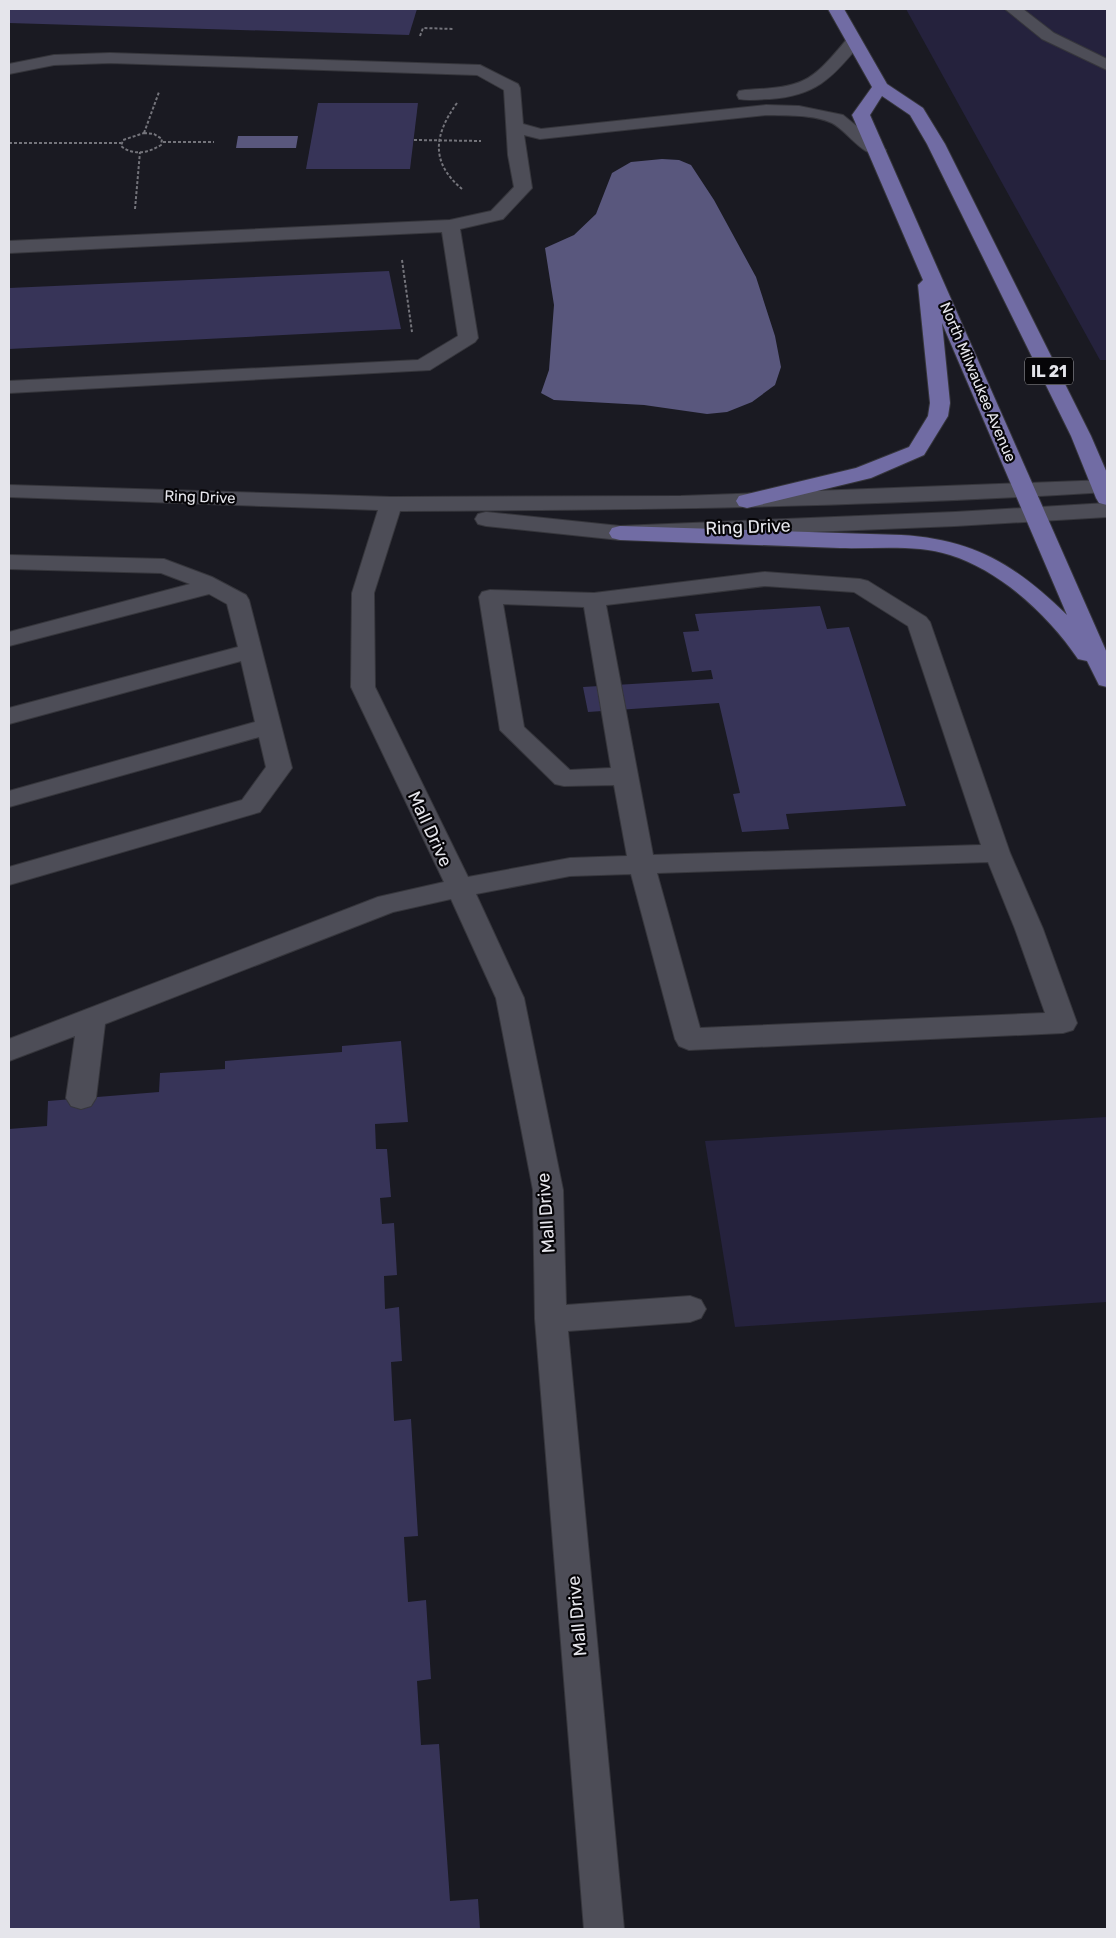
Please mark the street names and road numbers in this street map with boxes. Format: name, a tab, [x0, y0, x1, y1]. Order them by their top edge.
street label: North Milwaukee Avenue	[936, 299, 1020, 465]
road number: IL 21	[1025, 358, 1073, 384]
street label: Ring Drive	[164, 487, 236, 507]
street label: Ring Drive	[705, 515, 791, 539]
street label: Mall Drive	[403, 788, 457, 870]
street label: Mall Drive	[532, 1172, 560, 1254]
street label: Mall Drive	[563, 1575, 591, 1657]

